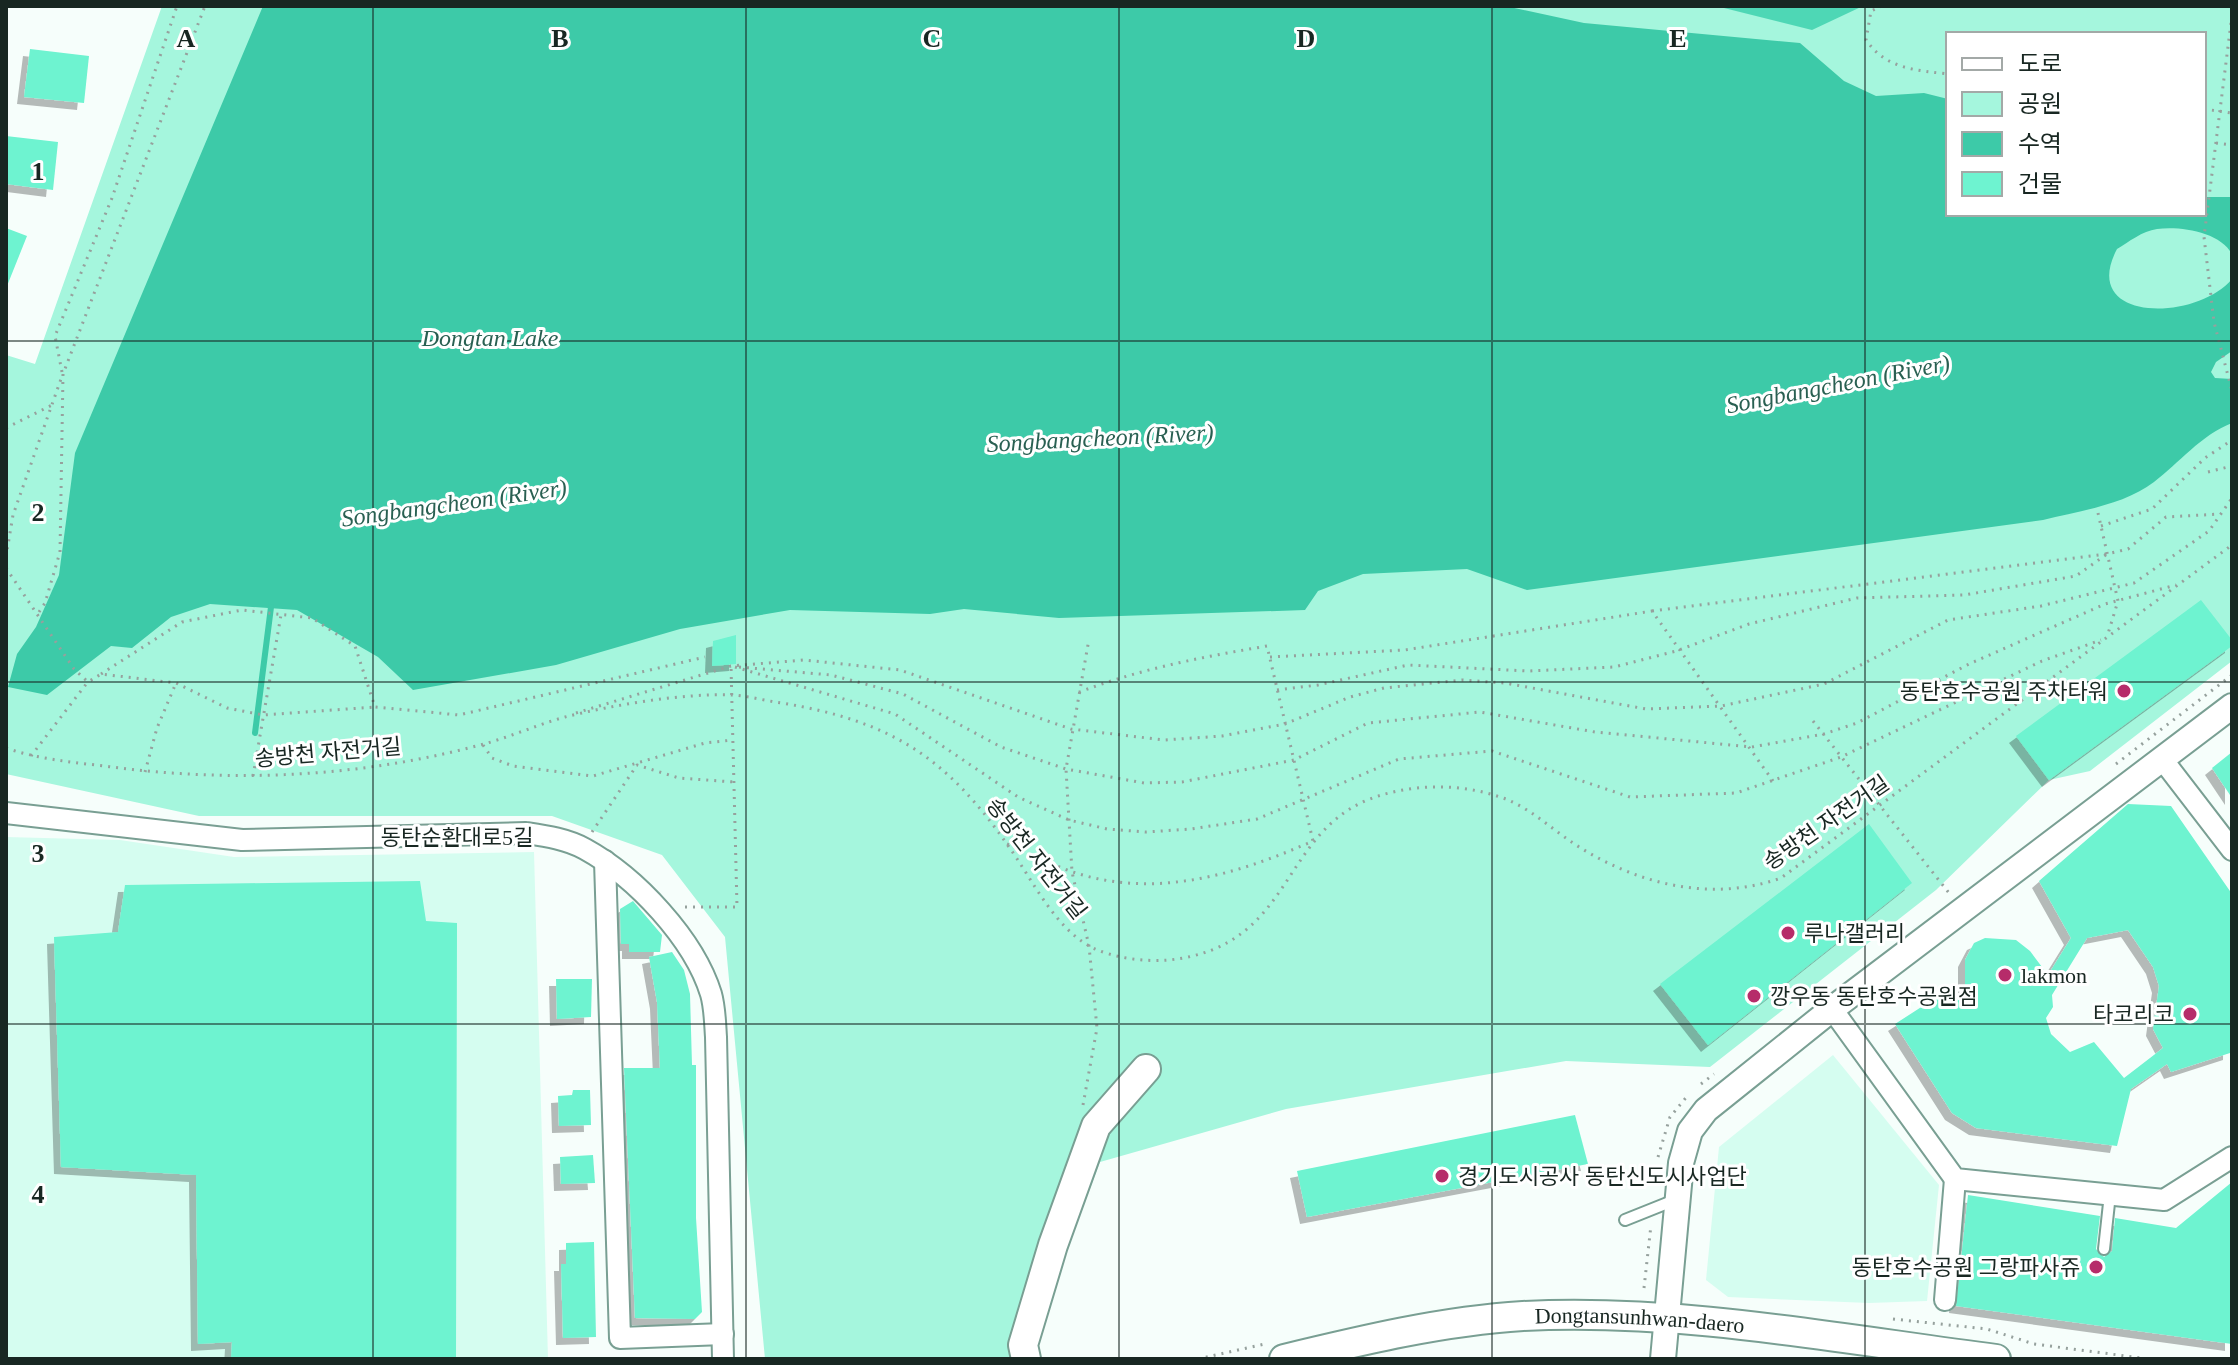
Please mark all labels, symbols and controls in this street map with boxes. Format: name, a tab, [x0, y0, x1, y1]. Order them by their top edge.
text: A	[177, 24, 196, 53]
text: B	[551, 24, 569, 53]
text: C	[923, 24, 941, 53]
text: D	[1297, 24, 1315, 53]
text: E	[1669, 24, 1687, 53]
legend	[1946, 32, 2206, 216]
text: 도로	[2018, 51, 2062, 77]
text: 공원	[2018, 91, 2062, 117]
text: 수역	[2018, 131, 2062, 157]
text: 1	[32, 157, 45, 186]
text: 건물	[2018, 171, 2062, 197]
water label: Dongtan Lake	[421, 325, 559, 351]
water label: Songbangcheon (River)	[1724, 350, 1952, 418]
water label: Songbangcheon (River)	[986, 419, 1214, 457]
water label: Songbangcheon (River)	[340, 474, 568, 532]
text: 2	[32, 498, 45, 527]
place label: 동탄호수공원 주차타워	[1900, 679, 2108, 704]
marker: 동탄호수공원 주차타워	[2115, 682, 2133, 700]
street label: 송방천 자전거길	[254, 734, 402, 771]
street label: 송방천 자전거길	[1759, 770, 1894, 875]
street label: 송방천 자전거길	[981, 793, 1092, 924]
street label: 동탄순환대로5길	[381, 825, 533, 850]
text: 3	[32, 839, 45, 868]
place label: 루나갤러리	[1804, 921, 1905, 946]
marker: 루나갤러리	[1779, 924, 1797, 942]
place label: lakmon	[2021, 963, 2087, 988]
marker: lakmon	[1996, 966, 2014, 984]
place label: 깡우동 동탄호수공원점	[1770, 984, 1978, 1009]
marker: 깡우동 동탄호수공원점	[1745, 987, 1763, 1005]
place label: 타코리코	[2093, 1002, 2174, 1027]
marker: 타코리코	[2181, 1005, 2199, 1023]
place label: 경기도시공사 동탄신도시사업단	[1458, 1164, 1747, 1189]
marker: 경기도시공사 동탄신도시사업단	[1433, 1167, 1451, 1185]
text: 4	[32, 1180, 45, 1209]
place label: 동탄호수공원 그랑파사쥬	[1852, 1255, 2080, 1280]
marker: 동탄호수공원 그랑파사쥬	[2087, 1258, 2105, 1276]
street label: Dongtansunhwan-daero	[1534, 1303, 1746, 1338]

